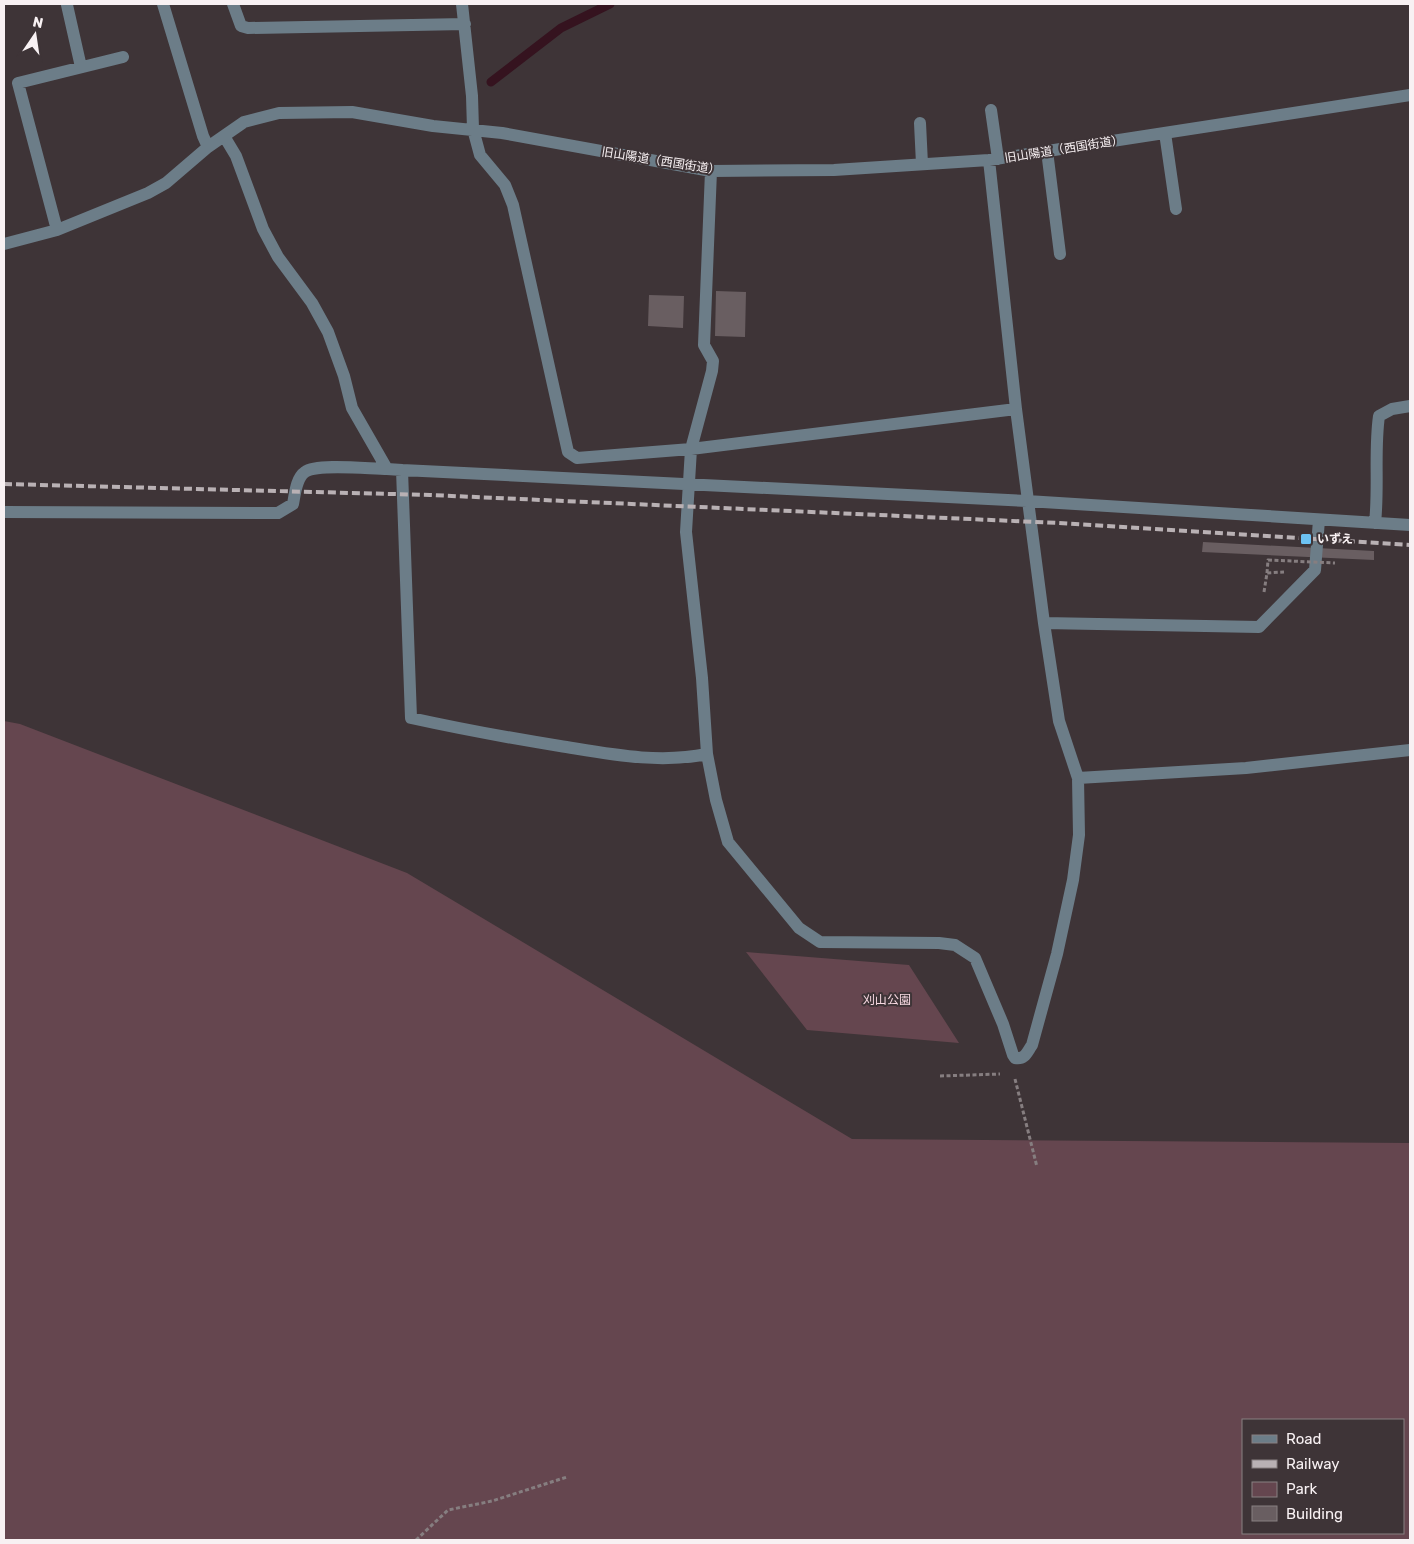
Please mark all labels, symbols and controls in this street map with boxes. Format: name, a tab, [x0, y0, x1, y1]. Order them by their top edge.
north arrow	[10, 10, 60, 60]
text: N	[31, 13, 45, 32]
street label: 旧山陽道（西国街道）	[1004, 133, 1124, 165]
street label: 旧山陽道（西国街道）	[601, 145, 721, 177]
marker: いずえ	[1299, 532, 1313, 546]
place label: いずえ	[1317, 532, 1353, 546]
park label: 刈山公園	[863, 993, 911, 1007]
legend	[1242, 1419, 1404, 1534]
text: Road	[1286, 1430, 1322, 1448]
text: Railway	[1286, 1455, 1340, 1473]
text: Park	[1286, 1480, 1317, 1498]
text: Building	[1286, 1505, 1343, 1523]

